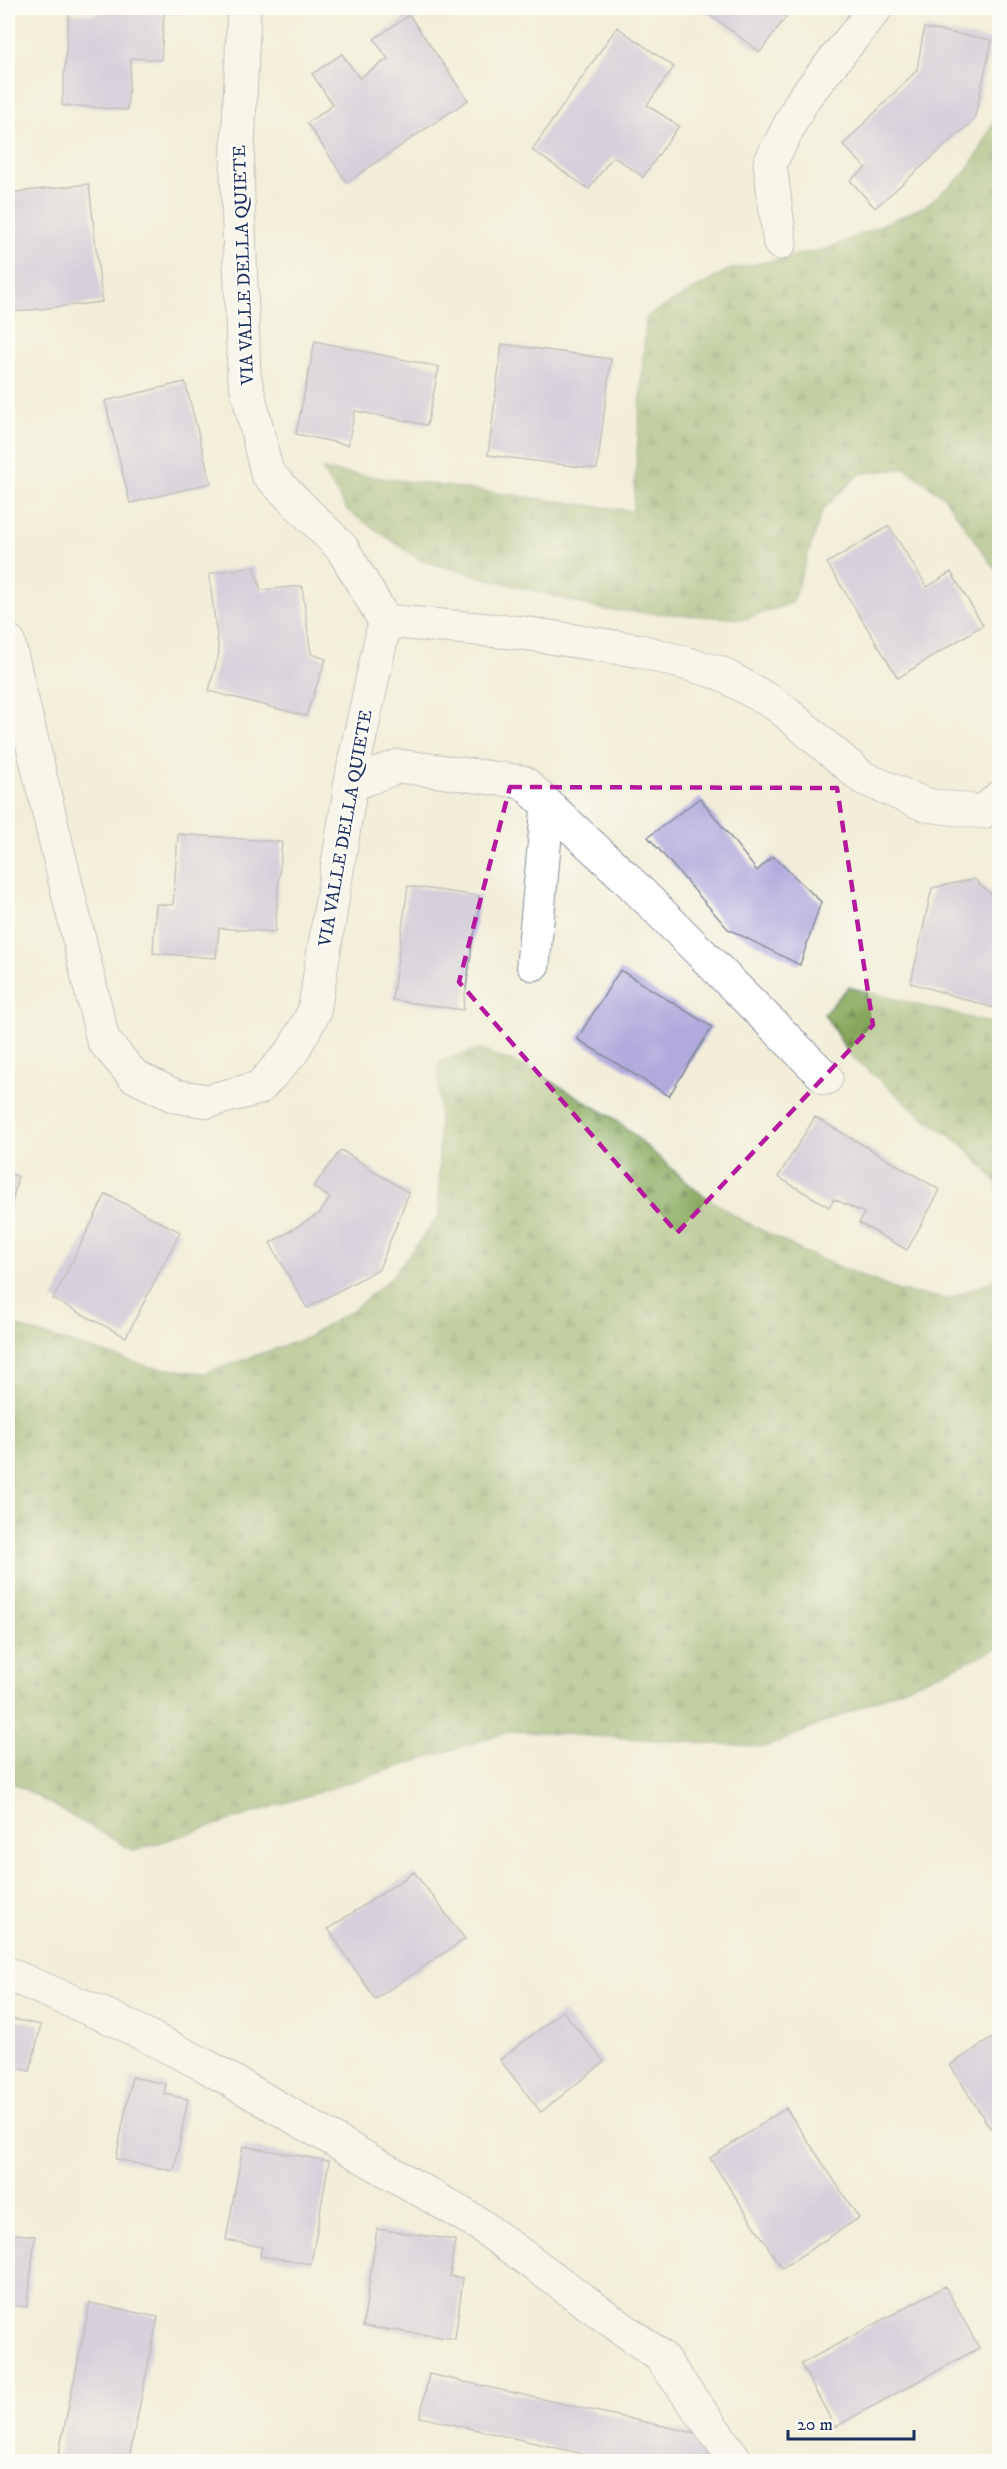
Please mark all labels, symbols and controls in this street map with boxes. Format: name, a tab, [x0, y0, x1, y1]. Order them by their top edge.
street label: VIA VALLE DELLA QUIETE	[229, 144, 259, 386]
street label: VIA VALLE DELLA QUIETE	[314, 708, 378, 949]
scale bar	[788, 2403, 914, 2441]
text: 20 m	[797, 2414, 833, 2436]

